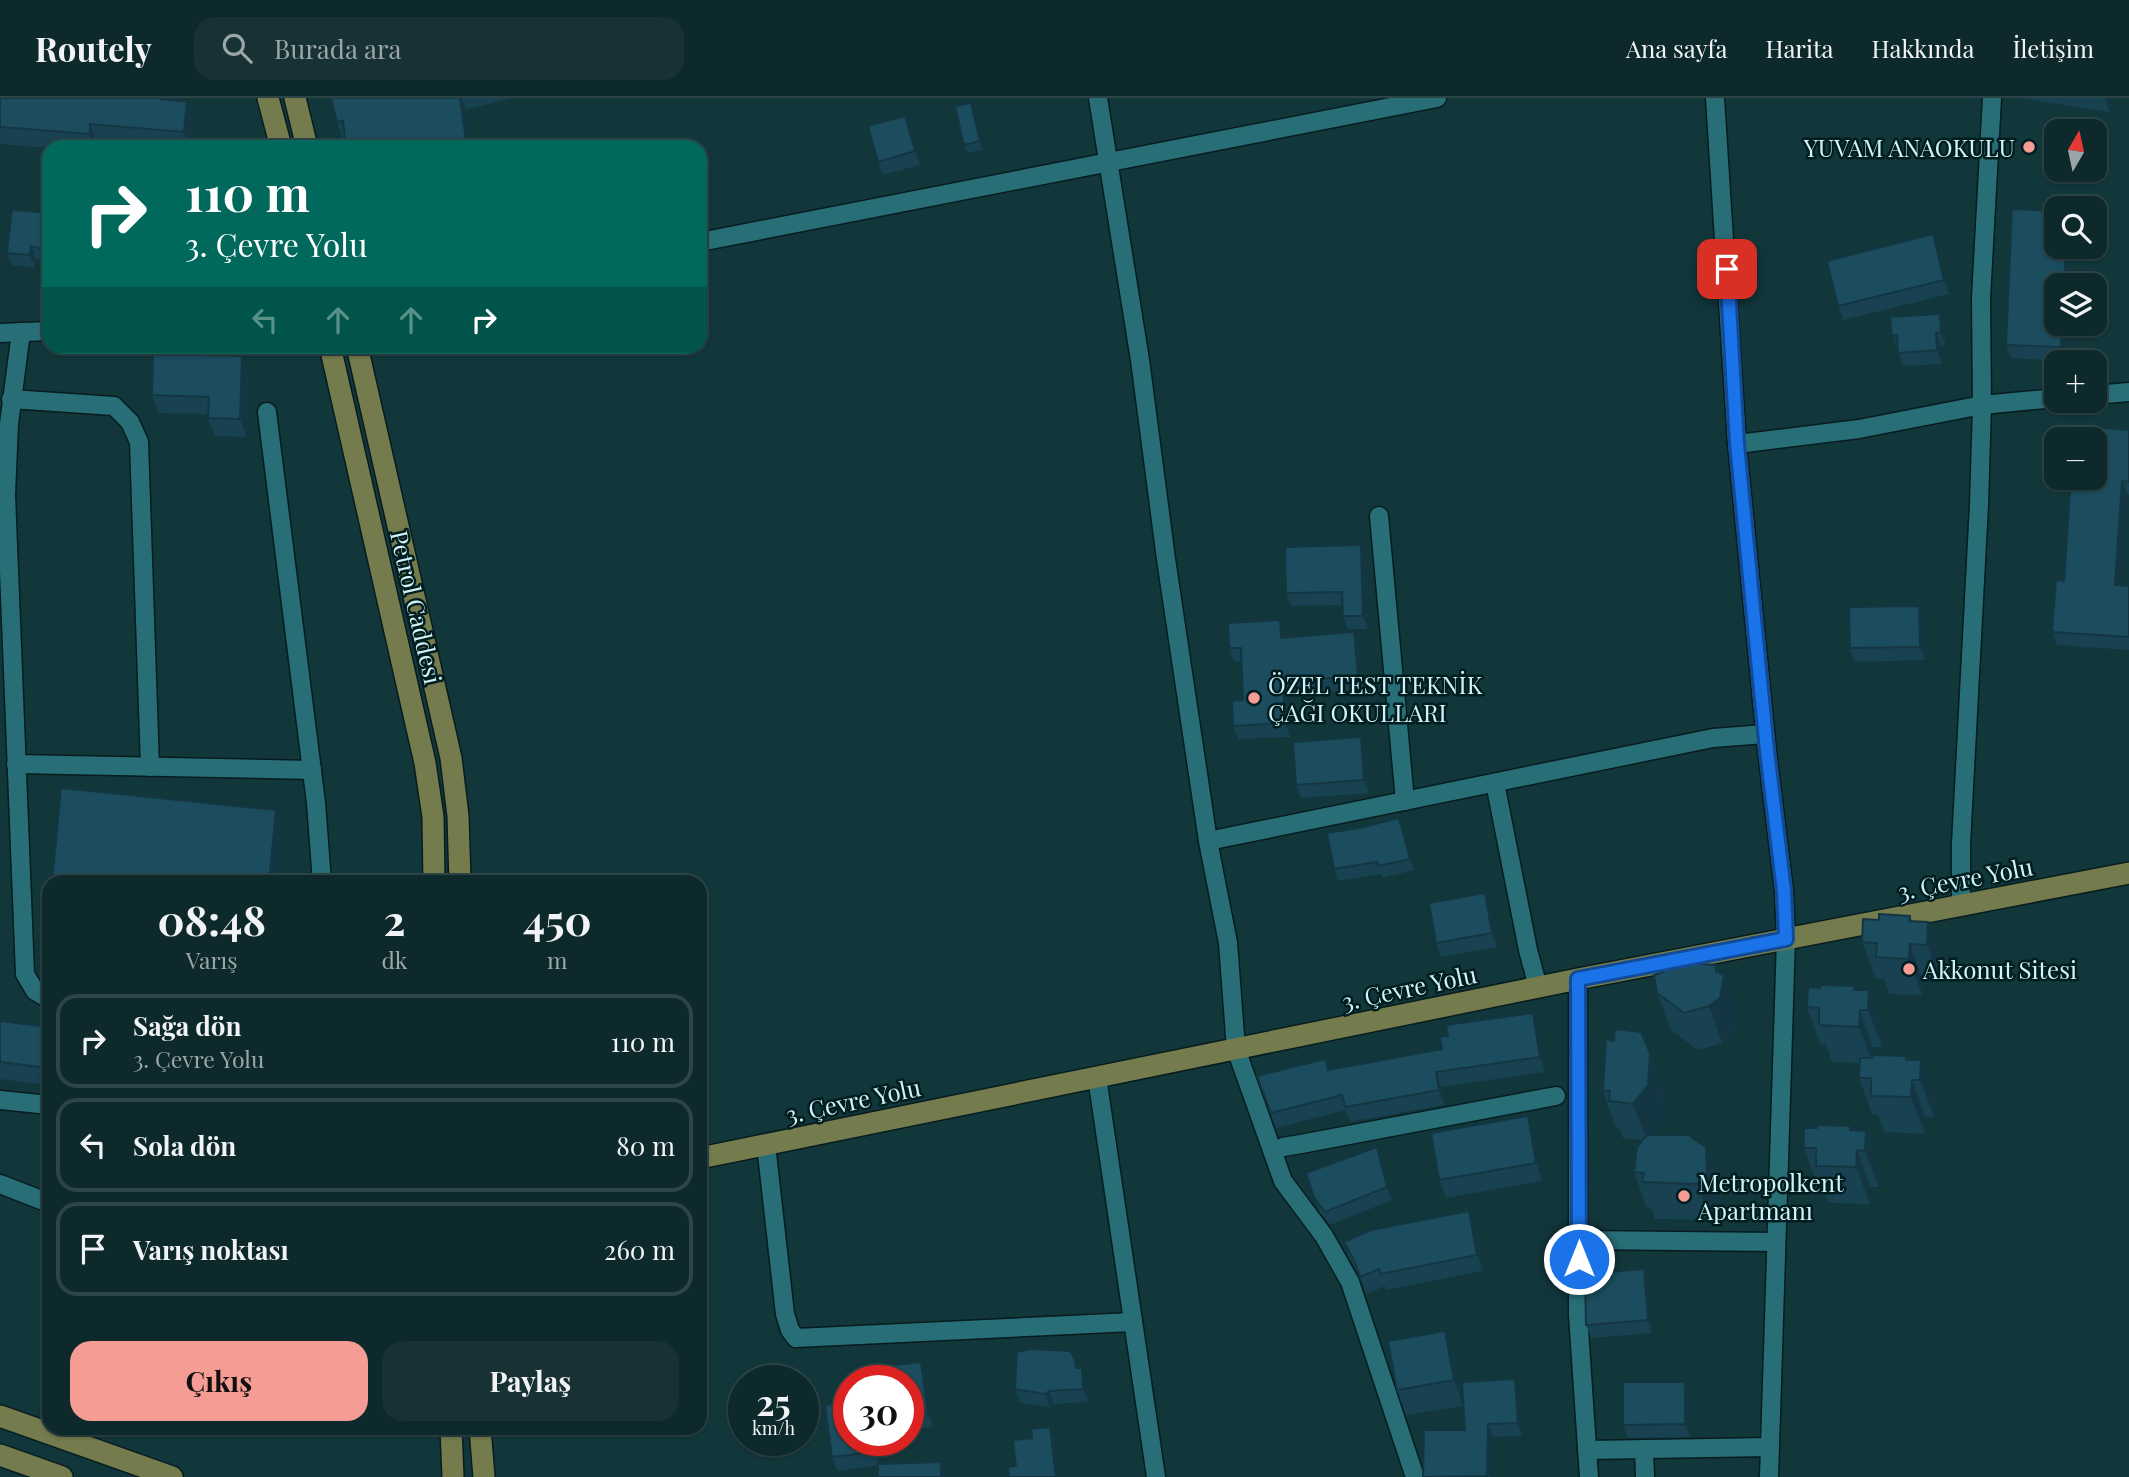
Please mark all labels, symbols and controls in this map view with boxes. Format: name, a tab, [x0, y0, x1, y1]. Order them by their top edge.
search box	[194, 17, 684, 80]
text: Routely	[35, 26, 152, 70]
icon: search	[218, 29, 256, 67]
text: Burada ara	[274, 31, 402, 66]
text: Ana sayfa	[1626, 32, 1727, 64]
text: Harita	[1765, 32, 1834, 64]
text: Hakkında	[1872, 32, 1974, 64]
text: İletişim	[2012, 32, 2094, 64]
north arrow	[2044, 119, 2107, 182]
map controls	[2044, 119, 2107, 490]
place label: YUVAM ANAOKULU	[1803, 131, 2015, 163]
marker: YUVAM ANAOKULU	[2021, 139, 2037, 155]
text: 110 m	[185, 159, 310, 224]
icon: right	[70, 168, 161, 259]
button: search	[2044, 196, 2107, 259]
text: 3. Çevre Yolu	[185, 222, 368, 265]
pin	[1697, 239, 1757, 299]
icon: arrive	[1708, 250, 1746, 288]
button: layers	[2044, 273, 2107, 336]
icon: left	[246, 301, 284, 339]
icon: ahead	[319, 301, 357, 339]
icon: ahead	[392, 301, 430, 339]
icon: right	[465, 301, 503, 339]
button: +	[2044, 350, 2107, 413]
button: −	[2044, 427, 2107, 490]
street label: Petrol Caddesi	[384, 527, 450, 687]
place label: ÖZEL TEST TEKNİK ÇAĞI OKULLARI	[1268, 668, 1483, 728]
marker: ÖZEL TEST TEKNİK ÇAĞI OKULLARI	[1246, 690, 1262, 706]
street label: 3. Çevre Yolu	[1895, 849, 2035, 907]
text: 08:48	[157, 891, 266, 947]
text: 2	[384, 891, 405, 947]
text: 450	[523, 891, 592, 947]
text: Varış	[186, 944, 238, 975]
text: dk	[381, 944, 408, 975]
text: m	[547, 944, 567, 975]
place label: Akkonut Sitesi	[1922, 953, 2077, 985]
street label: 3. Çevre Yolu	[1339, 957, 1479, 1017]
marker: Akkonut Sitesi	[1901, 961, 1917, 977]
text: Sağa dön	[133, 1008, 241, 1043]
icon: right	[74, 1022, 112, 1060]
text: 110 m	[611, 1024, 675, 1059]
text: 3. Çevre Yolu	[133, 1043, 264, 1074]
street label: 3. Çevre Yolu	[783, 1070, 923, 1130]
icon: left	[74, 1126, 112, 1164]
text: Sola dön	[133, 1128, 236, 1163]
text: 80 m	[616, 1128, 675, 1163]
place label: Metropolkent Apartmanı	[1697, 1166, 1844, 1226]
marker: Metropolkent Apartmanı	[1676, 1188, 1692, 1204]
position arrow	[1542, 1222, 1616, 1296]
icon: arrive	[74, 1230, 112, 1268]
text: Varış noktası	[133, 1232, 289, 1267]
text: 260 m	[604, 1232, 675, 1267]
button: Çıkış	[70, 1341, 368, 1421]
button: Paylaş	[382, 1341, 679, 1421]
speed limit sign: 30	[833, 1365, 924, 1456]
text: 25	[756, 1378, 791, 1425]
text: km/h	[752, 1416, 795, 1440]

